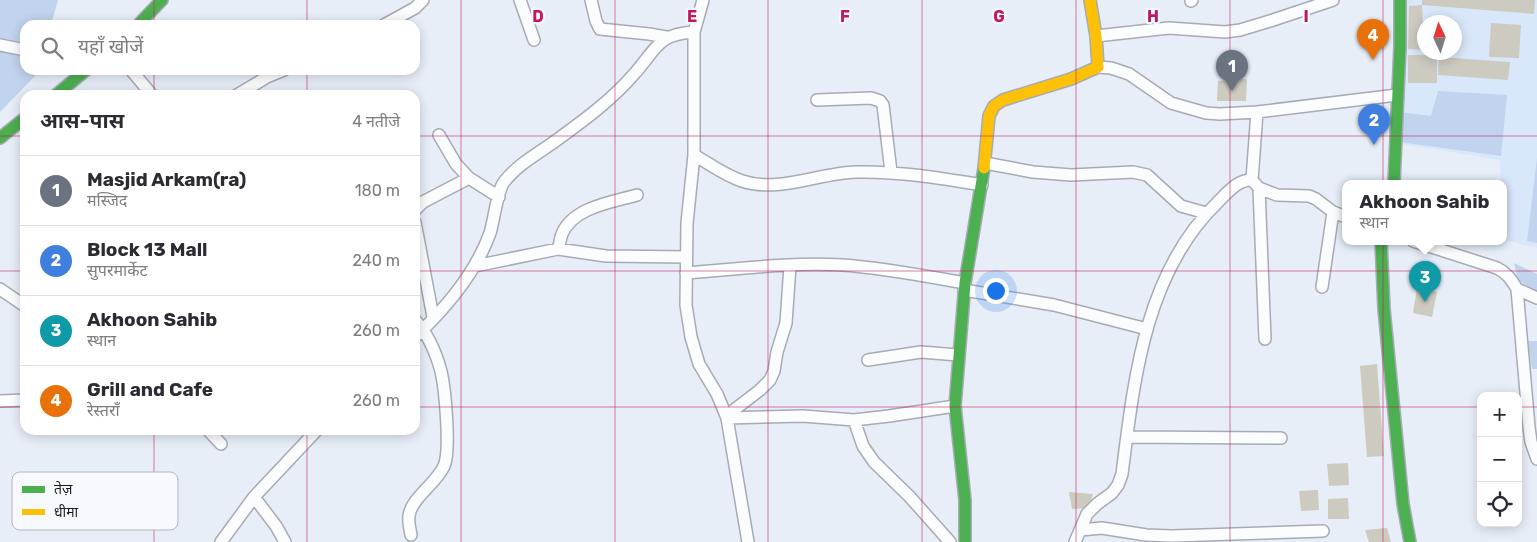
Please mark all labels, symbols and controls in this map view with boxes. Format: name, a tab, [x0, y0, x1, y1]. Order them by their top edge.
text: D	[532, 7, 544, 26]
text: E	[687, 7, 697, 26]
text: F	[840, 7, 850, 26]
text: G	[993, 7, 1005, 26]
text: H	[1147, 7, 1159, 26]
text: I	[1303, 7, 1309, 26]
north arrow	[1417, 15, 1462, 60]
pin: 4	[1357, 19, 1389, 60]
search box	[20, 20, 420, 75]
icon: search	[38, 34, 66, 62]
text: यहाँ खोजें	[78, 35, 143, 58]
pin: 1	[1216, 50, 1248, 91]
pin: 2	[1358, 104, 1390, 145]
text: आस-पास	[40, 108, 124, 133]
text: 4 नतीजे	[352, 112, 400, 131]
text: Masjid Arkam(ra)	[87, 168, 246, 191]
popup	[1342, 180, 1507, 245]
text: 1	[52, 181, 60, 200]
text: 180 m	[355, 181, 400, 200]
text: Akhoon Sahib	[1359, 190, 1490, 213]
text: मस्जिद	[87, 191, 127, 210]
text: स्थान	[1359, 213, 1389, 232]
text: Block 13 Mall	[87, 238, 208, 261]
text: 2	[51, 251, 61, 270]
text: 240 m	[353, 251, 400, 270]
text: सुपरमार्केट	[87, 261, 148, 280]
pin: 3	[1409, 261, 1441, 302]
your location	[983, 278, 1009, 304]
text: Akhoon Sahib	[87, 308, 217, 331]
text: 3	[51, 321, 61, 340]
text: 260 m	[353, 321, 400, 340]
text: स्थान	[87, 331, 116, 350]
text: Grill and Cafe	[87, 378, 213, 401]
text: 4	[51, 391, 61, 410]
text: 260 m	[353, 391, 400, 410]
map controls	[1477, 392, 1522, 527]
button: +	[1477, 392, 1522, 437]
text: रेस्तराँ	[87, 401, 120, 420]
button: −	[1477, 437, 1522, 482]
legend	[12, 472, 178, 530]
text: तेज़	[54, 480, 73, 498]
button: locate	[1477, 482, 1522, 527]
text: धीमा	[54, 504, 79, 521]

